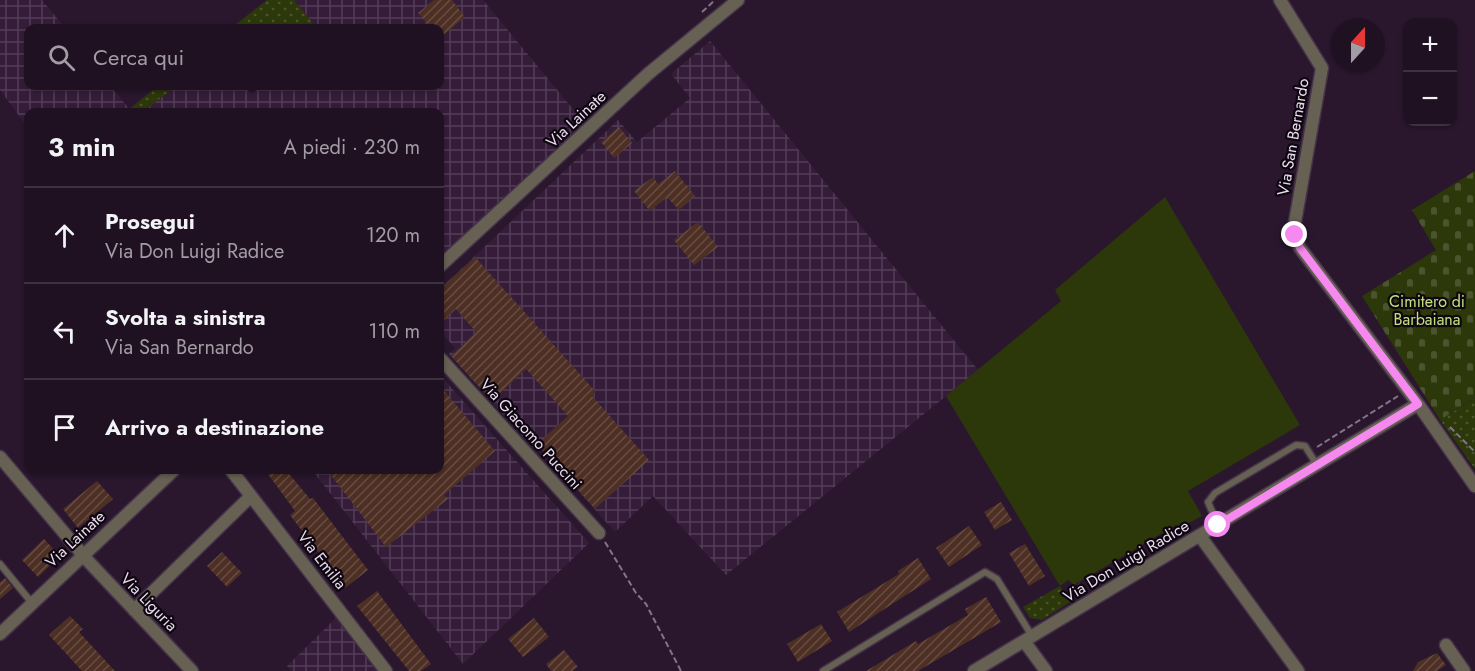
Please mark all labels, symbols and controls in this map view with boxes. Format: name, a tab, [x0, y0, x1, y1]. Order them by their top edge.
north arrow	[1331, 18, 1385, 72]
map controls	[1403, 18, 1457, 126]
button: +	[1403, 18, 1457, 72]
search box	[24, 24, 444, 90]
icon: search	[45, 41, 78, 74]
text: Cerca qui	[93, 41, 184, 73]
button: −	[1403, 72, 1457, 126]
street label: Via San Bernardo	[1271, 76, 1315, 198]
street label: Via Lainate	[541, 85, 611, 153]
text: 3 min	[48, 128, 115, 166]
text: A piedi · 230 m	[283, 133, 420, 162]
text: Prosegui	[105, 205, 195, 237]
icon: ahead	[48, 219, 81, 252]
text: 120 m	[366, 221, 420, 250]
route end	[1281, 221, 1307, 247]
text: Via Don Luigi Radice	[105, 237, 284, 266]
park label: Cimitero di Barbaiana	[1389, 290, 1465, 331]
text: Svolta a sinistra	[105, 301, 266, 333]
icon: left	[48, 315, 81, 348]
text: 110 m	[368, 317, 420, 346]
text: Via San Bernardo	[105, 333, 254, 362]
street label: Via Giacomo Puccini	[475, 373, 587, 495]
icon: arrive	[48, 411, 81, 444]
text: Arrivo a destinazione	[105, 411, 324, 443]
street label: Via Lainate	[40, 505, 110, 573]
route start	[1204, 511, 1230, 537]
street label: Via Don Luigi Radice	[1059, 514, 1193, 608]
street label: Via Emilia	[292, 526, 352, 594]
street label: Via Liguria	[115, 568, 183, 636]

